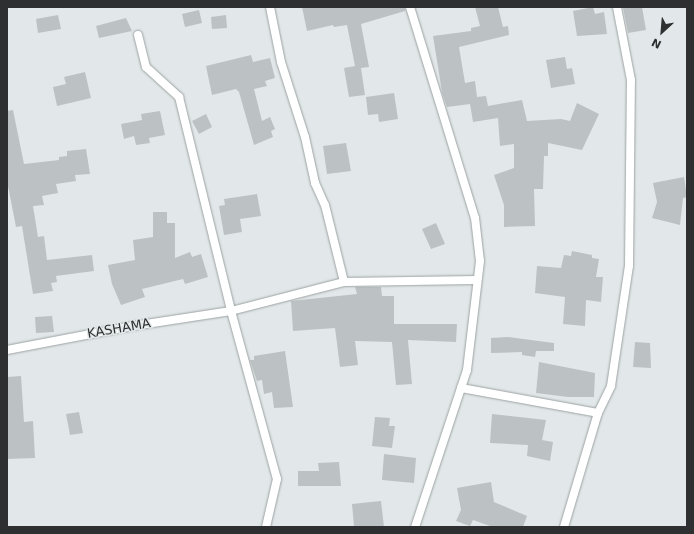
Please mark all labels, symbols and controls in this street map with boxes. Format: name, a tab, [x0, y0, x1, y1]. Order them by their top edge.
north arrow	[642, 12, 682, 52]
text: N	[650, 35, 664, 51]
street label: KASHAMA	[86, 316, 152, 342]

